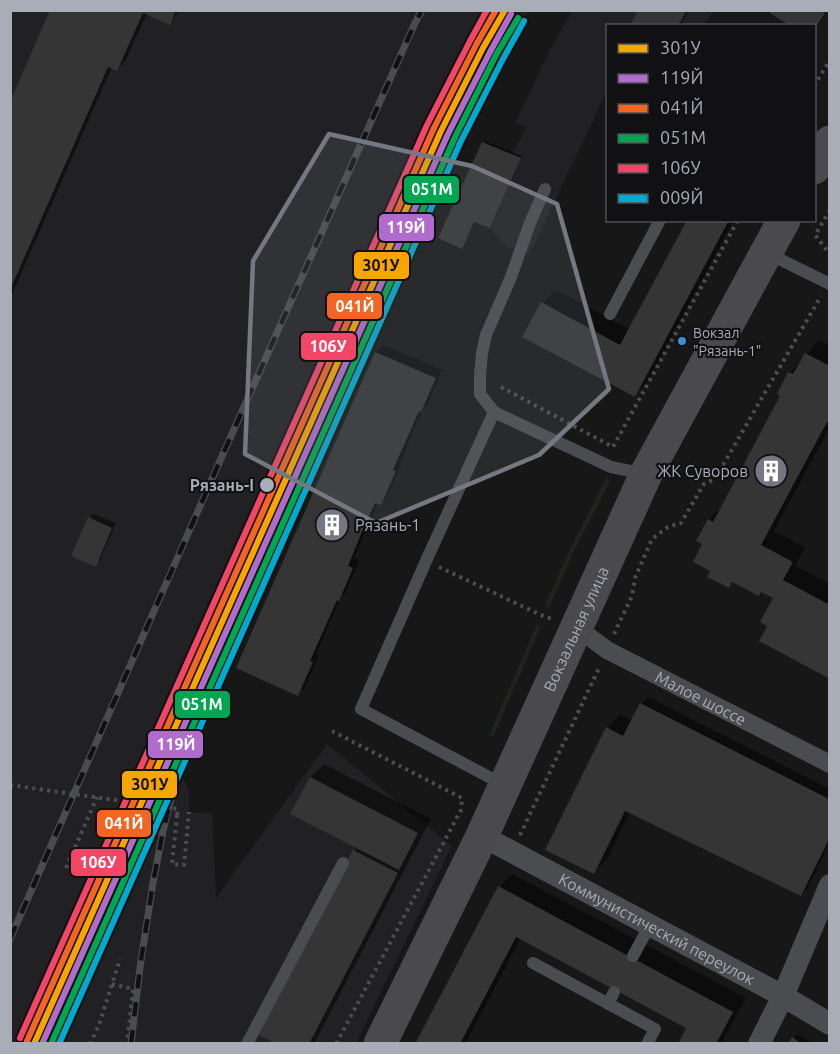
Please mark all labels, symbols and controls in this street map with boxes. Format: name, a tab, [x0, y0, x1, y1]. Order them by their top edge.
legend	[606, 24, 816, 222]
text: 301У	[660, 37, 701, 57]
text: 119Й	[660, 67, 703, 87]
text: 041Й	[660, 97, 703, 117]
text: 051М	[660, 127, 706, 147]
text: 106У	[660, 157, 701, 177]
line badge: 051М	[403, 175, 460, 204]
text: 051М	[411, 180, 453, 198]
text: 009Й	[660, 187, 703, 207]
line badge: 119Й	[378, 213, 435, 242]
text: 119Й	[386, 217, 426, 236]
line badge: 301У	[353, 251, 410, 280]
text: 301У	[362, 256, 400, 274]
line badge: 041Й	[326, 292, 383, 320]
text: 041Й	[335, 296, 375, 315]
place label: Вокзал "Рязань-1"	[693, 325, 761, 359]
line badge: 106У	[300, 332, 357, 361]
marker: Вокзал "Рязань-1"	[676, 335, 688, 347]
text: 106У	[309, 337, 347, 355]
building icon: ЖК Суворов	[753, 453, 789, 489]
place label: ЖК Суворов	[658, 462, 748, 480]
place label: Рязань-I	[190, 476, 254, 494]
marker: Рязань-I	[258, 476, 276, 494]
building icon: Рязань-1	[314, 507, 350, 543]
place label: Рязань-1	[355, 516, 420, 534]
street label: Вокзальная улица	[540, 564, 612, 694]
street label: Малое шоссе	[652, 667, 749, 729]
line badge: 051М	[174, 690, 231, 719]
text: 051М	[181, 695, 223, 713]
line badge: 119Й	[147, 730, 204, 759]
text: 119Й	[156, 734, 196, 753]
line badge: 301У	[121, 770, 178, 799]
text: 301У	[131, 775, 169, 793]
line badge: 041Й	[96, 809, 152, 838]
text: 041Й	[104, 813, 144, 832]
line badge: 106У	[70, 848, 127, 877]
text: 106У	[79, 853, 117, 871]
street label: Коммунистический переулок	[556, 870, 758, 988]

